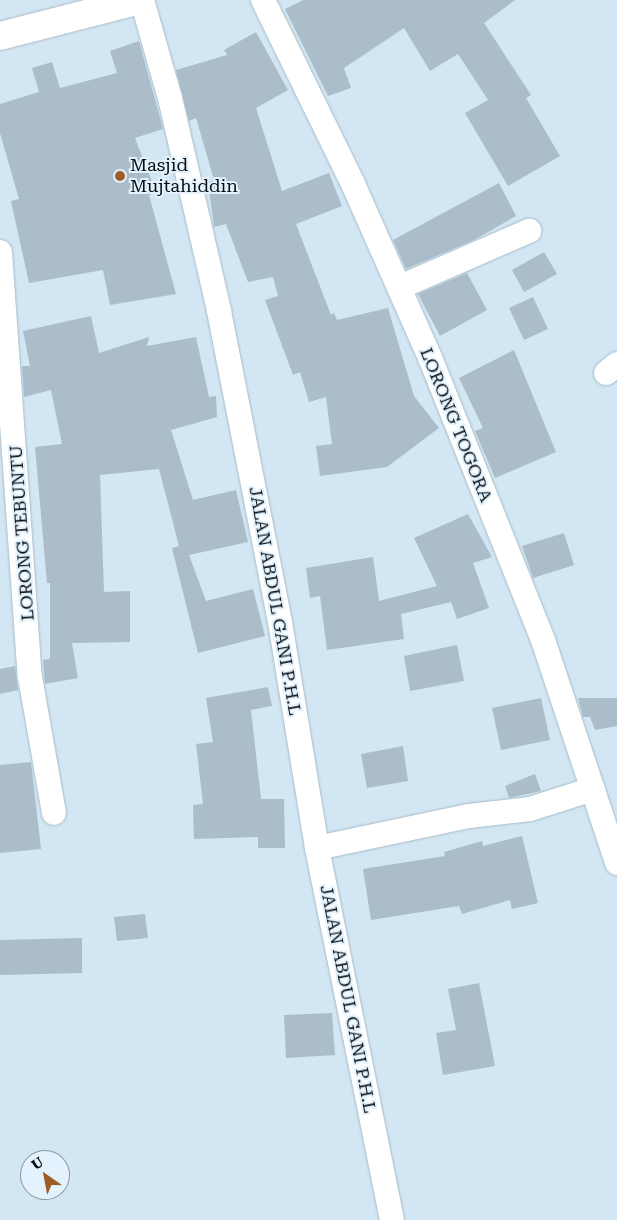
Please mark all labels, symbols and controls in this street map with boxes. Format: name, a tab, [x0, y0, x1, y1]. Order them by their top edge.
place label: Masjid Mujtahiddin	[130, 155, 238, 198]
marker: Masjid Mujtahiddin	[114, 170, 126, 182]
street label: LORONG TOGORA	[415, 345, 497, 505]
street label: LORONG TEBUNTU	[5, 444, 39, 622]
street label: JALAN ABDUL GANI P.H.L	[244, 485, 306, 717]
street label: JALAN ABDUL GANI P.H.L	[315, 883, 381, 1115]
north arrow	[20, 1150, 70, 1200]
text: U	[28, 1154, 46, 1173]

